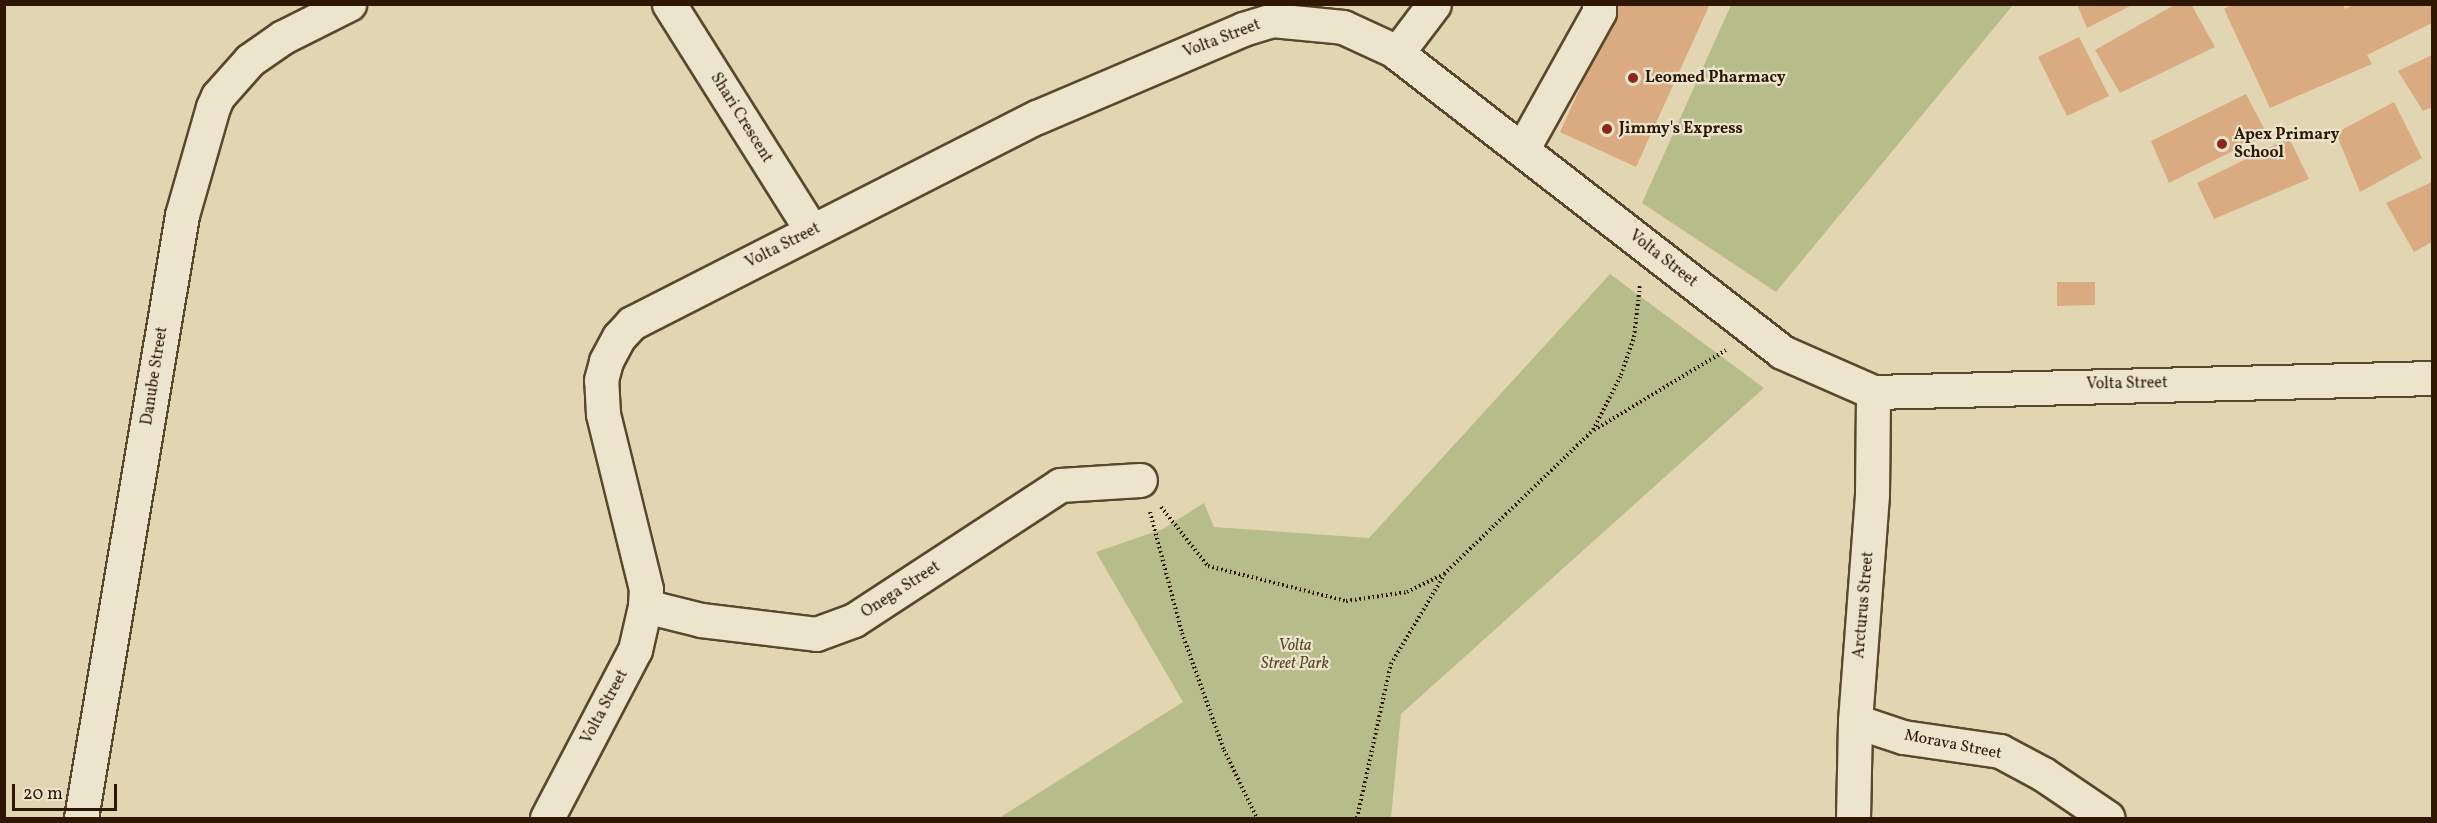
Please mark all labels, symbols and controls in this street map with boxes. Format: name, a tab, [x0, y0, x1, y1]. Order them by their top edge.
street label: Volta Street	[1181, 15, 1263, 63]
place label: Leomed Pharmacy	[1645, 68, 1786, 88]
street label: Shari Crescent	[706, 69, 776, 167]
marker: Leomed Pharmacy	[1626, 71, 1640, 85]
place label: Jimmy's Express	[1619, 119, 1743, 139]
marker: Jimmy's Express	[1600, 122, 1614, 136]
place label: Apex Primary School	[2234, 125, 2340, 163]
marker: Apex Primary School	[2215, 137, 2229, 151]
street label: Volta Street	[742, 219, 824, 273]
street label: Volta Street	[1625, 226, 1701, 292]
street label: Danube Street	[138, 325, 172, 427]
street label: Volta Street	[2086, 374, 2168, 394]
street label: Arcturus Street	[1850, 551, 1878, 659]
street label: Onega Street	[858, 557, 944, 623]
park label: Volta Street Park	[1261, 636, 1329, 674]
street label: Volta Street	[577, 667, 633, 747]
street label: Morava Street	[1903, 726, 2003, 764]
scale bar	[15, 772, 120, 810]
text: 20 m	[23, 782, 63, 807]

